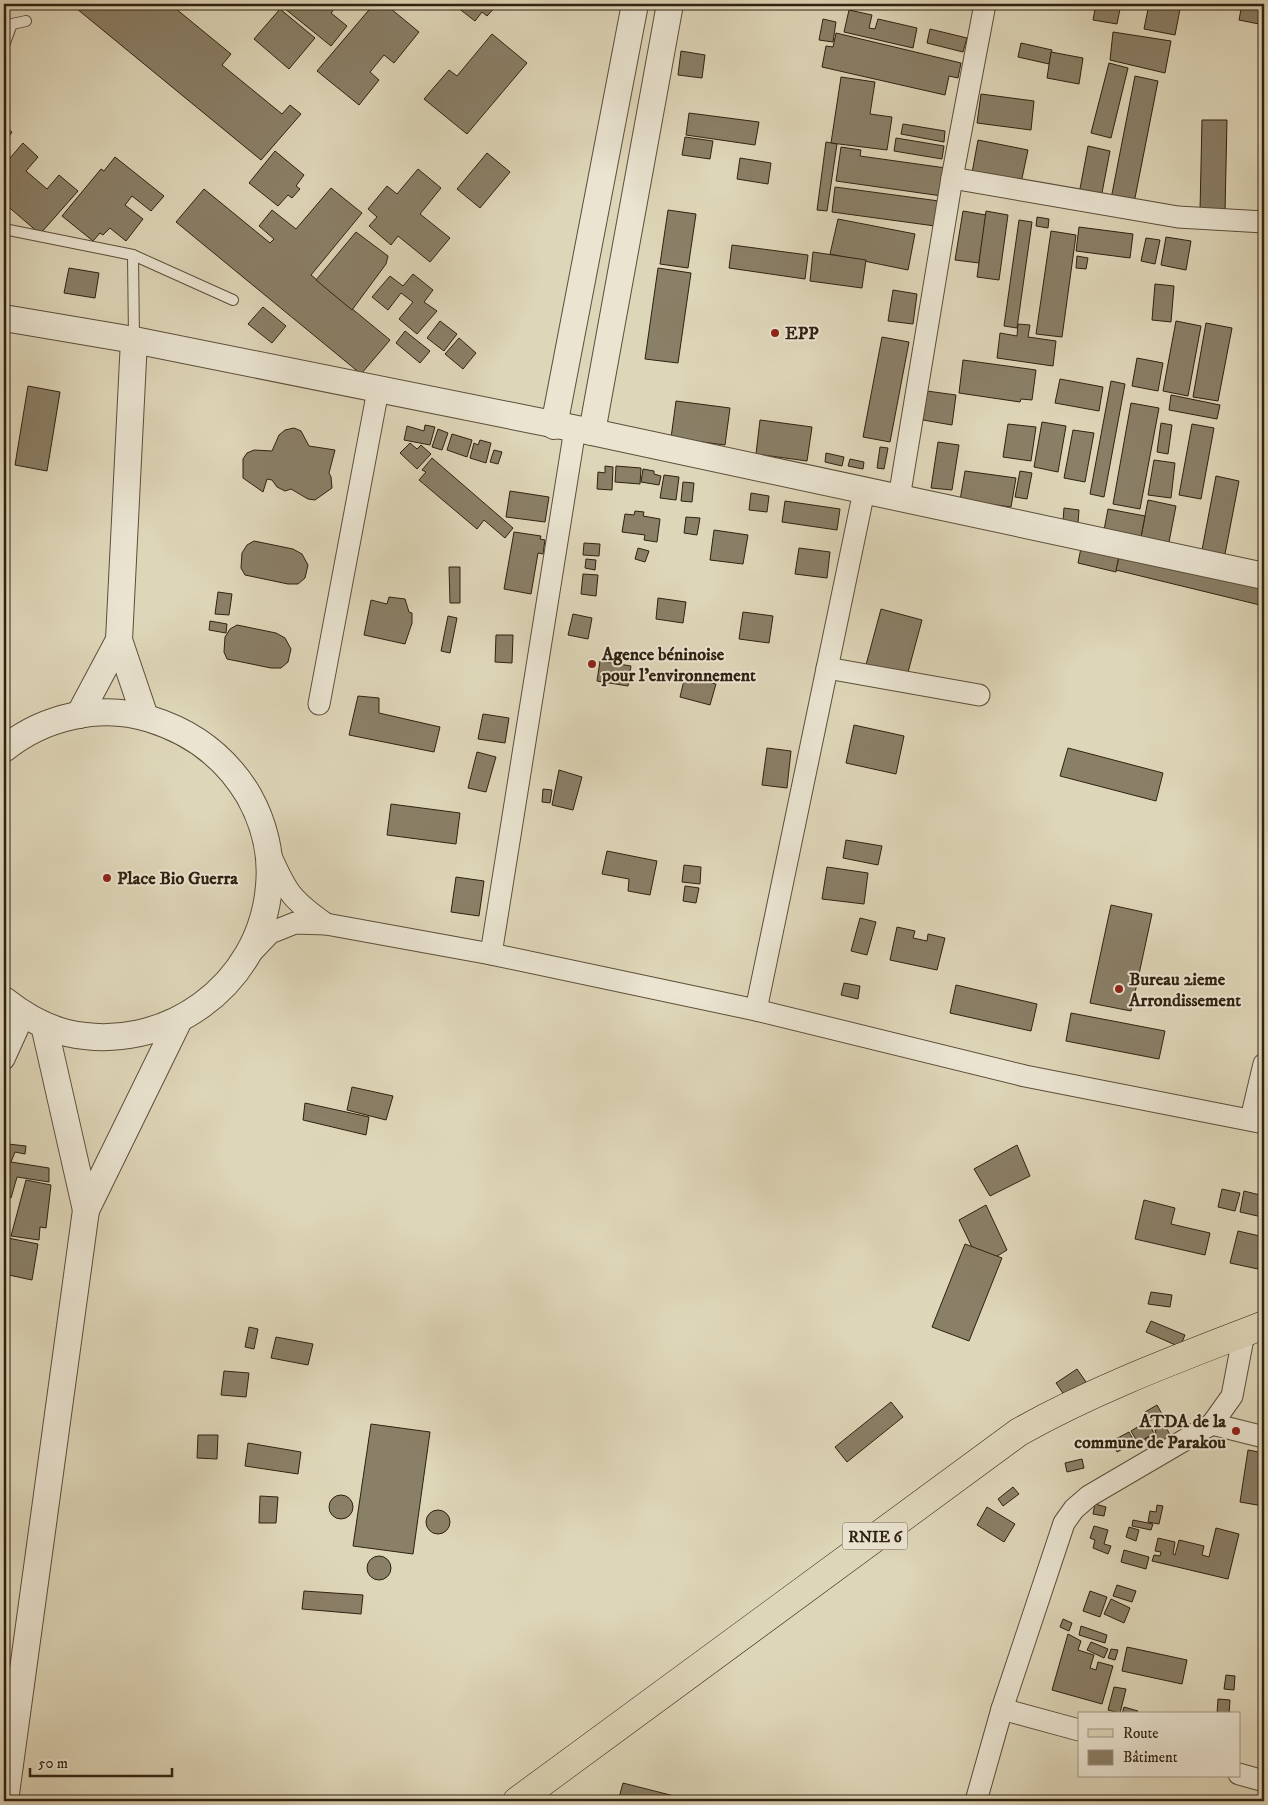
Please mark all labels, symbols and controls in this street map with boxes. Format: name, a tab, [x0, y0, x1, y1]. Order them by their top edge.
place label: EPP	[785, 323, 819, 345]
marker: EPP	[769, 327, 781, 339]
place label: Agence béninoise pour l'environnement	[601, 644, 756, 687]
marker: Agence béninoise pour l'environnement	[586, 658, 598, 670]
place label: Place Bio Guerra	[117, 868, 238, 890]
marker: Place Bio Guerra	[101, 872, 113, 884]
place label: Bureau 2ieme Arrondissement	[1128, 969, 1241, 1012]
marker: Bureau 2ieme Arrondissement	[1113, 983, 1125, 995]
place label: ATDA de la commune de Parakou	[1074, 1411, 1226, 1454]
marker: ATDA de la commune de Parakou	[1230, 1425, 1242, 1437]
road number: RNIE 6	[842, 1522, 908, 1550]
legend	[1078, 1712, 1240, 1778]
text: Route	[1123, 1724, 1158, 1743]
scale bar	[30, 1745, 172, 1777]
text: Bâtiment	[1123, 1748, 1178, 1767]
text: 50 m	[38, 1754, 68, 1773]

